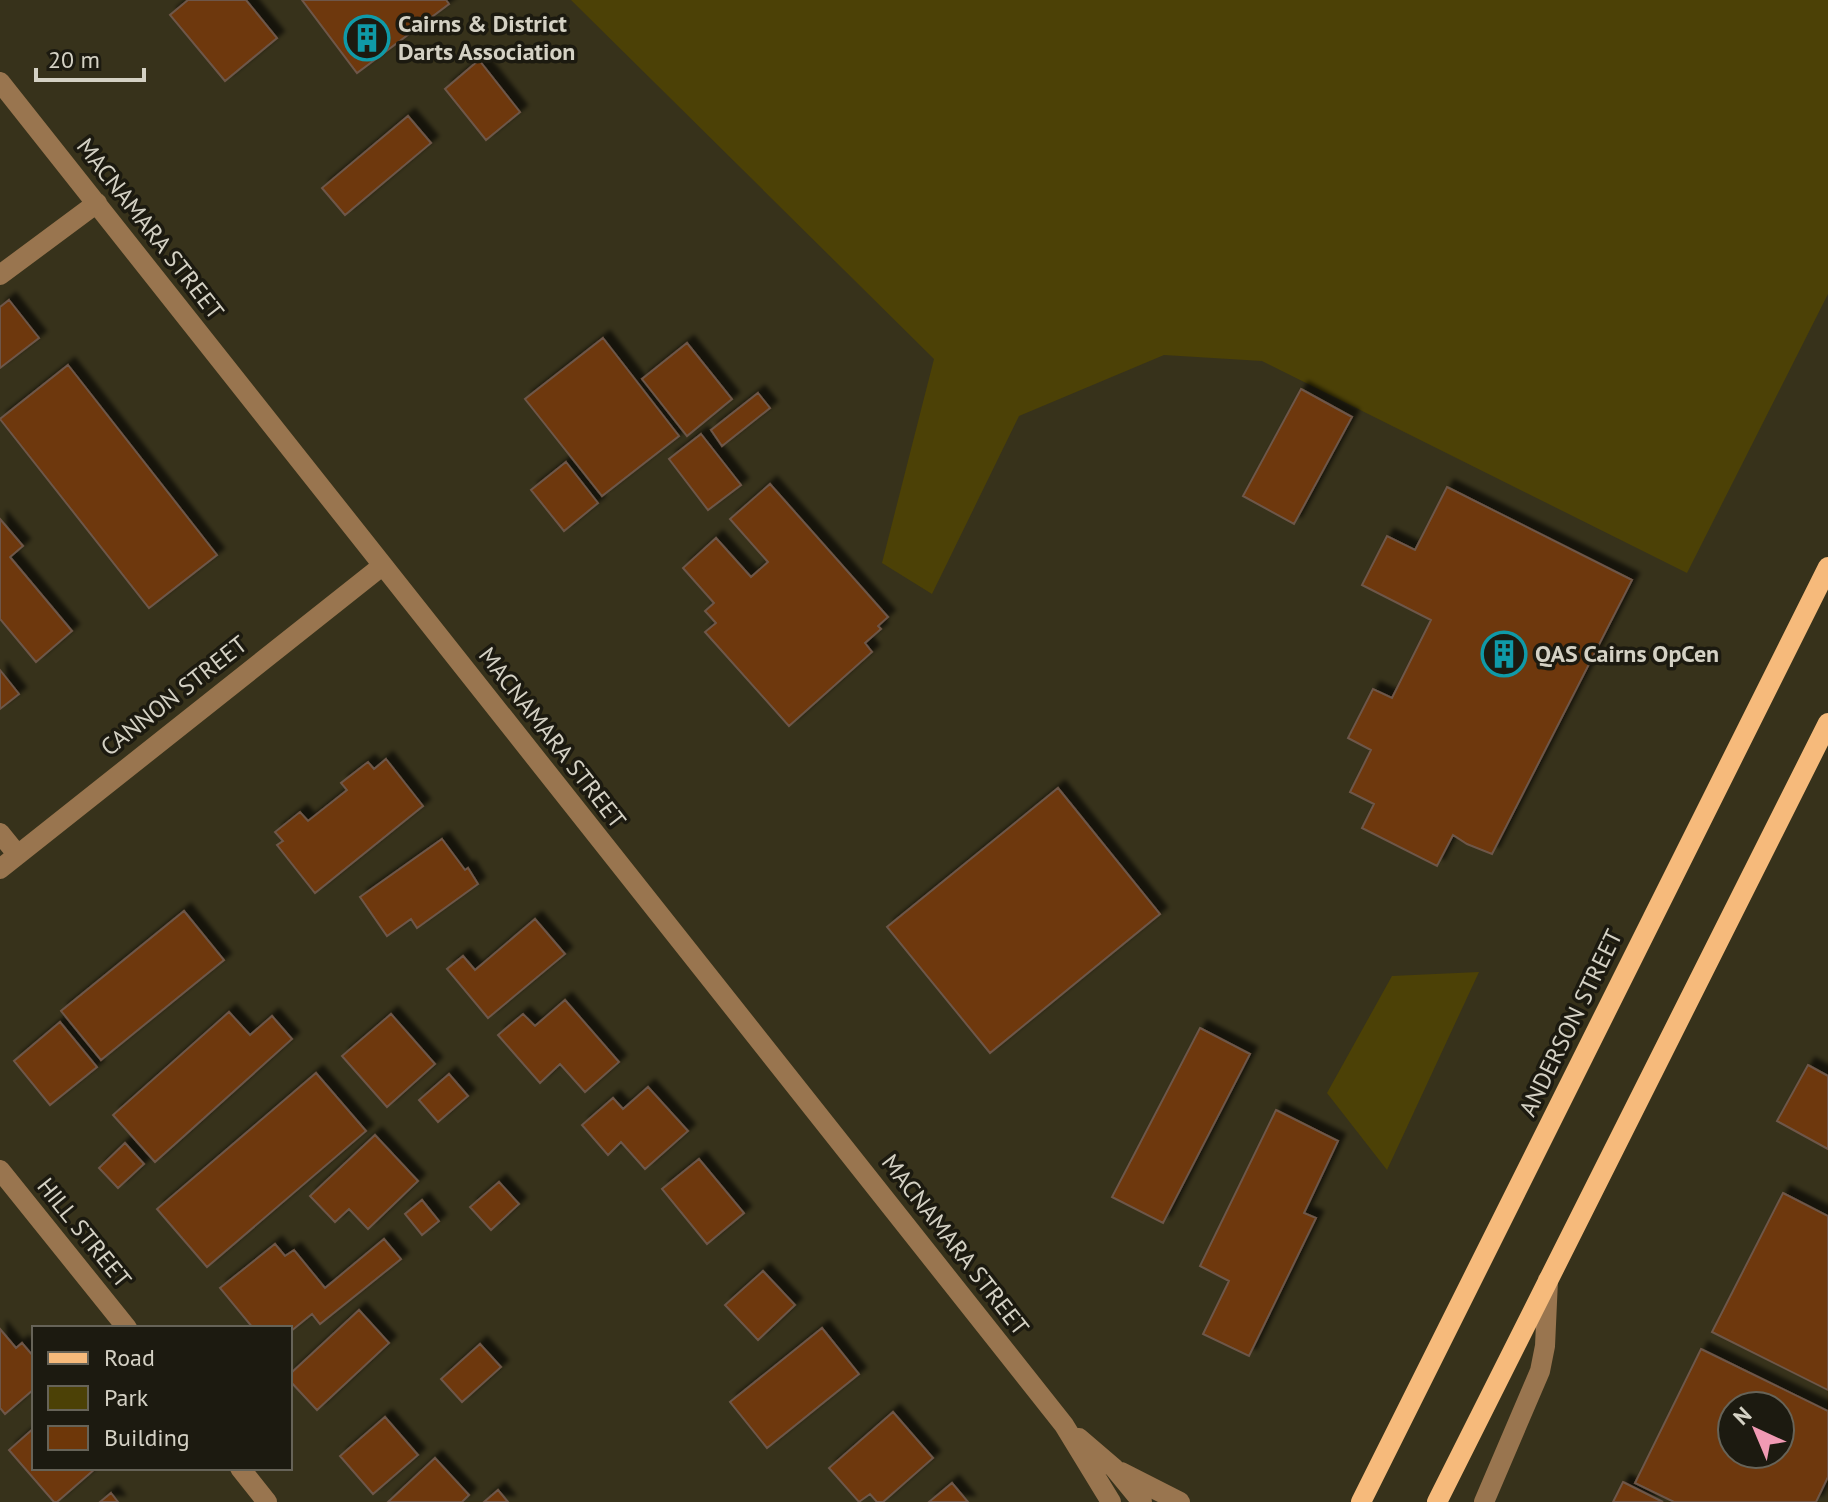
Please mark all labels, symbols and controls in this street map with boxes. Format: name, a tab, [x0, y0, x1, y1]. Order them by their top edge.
place label: Cairns & District Darts Association	[398, 8, 575, 67]
building icon: Cairns & District Darts Association	[343, 14, 391, 62]
scale bar	[36, 32, 144, 82]
text: 20 m	[48, 44, 100, 75]
street label: MACNAMARA STREET	[70, 132, 231, 326]
street label: CANNON STREET	[94, 629, 253, 763]
building icon: QAS Cairns OpCen	[1480, 630, 1528, 678]
place label: QAS Cairns OpCen	[1535, 638, 1719, 669]
street label: MACNAMARA STREET	[472, 641, 633, 835]
street label: ANDERSON STREET	[1512, 924, 1629, 1121]
street label: MACNAMARA STREET	[875, 1148, 1036, 1342]
street label: HILL STREET	[31, 1171, 138, 1294]
legend	[32, 1326, 292, 1470]
text: Road	[104, 1342, 155, 1373]
text: Park	[104, 1382, 149, 1413]
north arrow	[1716, 1390, 1796, 1470]
text: N	[1727, 1401, 1757, 1431]
text: Building	[104, 1422, 190, 1453]

